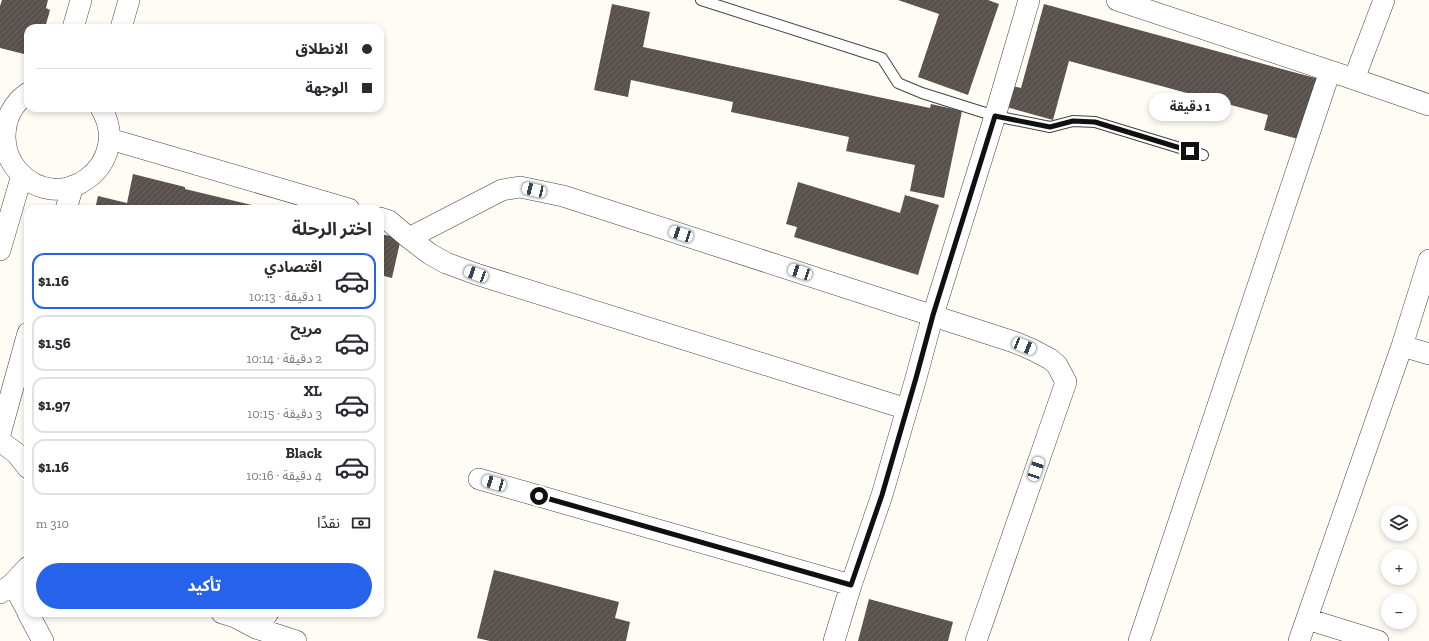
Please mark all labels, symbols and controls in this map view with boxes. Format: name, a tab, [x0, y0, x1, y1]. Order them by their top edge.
text: الانطلاق	[296, 40, 348, 58]
text: الوجهة	[305, 79, 348, 97]
callout: 1 دقيقة	[1149, 93, 1231, 121]
text: 1 دقيقة	[1170, 99, 1210, 114]
route end	[1181, 142, 1199, 160]
car	[521, 181, 547, 199]
text: اختر الرحلة	[292, 218, 372, 240]
car	[668, 225, 694, 243]
text: اقتصادي	[264, 258, 322, 276]
icon: car	[334, 263, 370, 299]
car	[787, 263, 813, 281]
car	[463, 264, 489, 284]
text: $1.16	[38, 272, 69, 290]
text: 1 دقيقة · 10:13	[249, 289, 322, 304]
text: مريح	[290, 320, 322, 338]
icon: car	[334, 325, 370, 361]
text: $1.56	[38, 334, 71, 352]
car	[1011, 336, 1037, 356]
text: 2 دقيقة · 10:14	[247, 351, 322, 366]
text: XL	[304, 382, 322, 400]
icon: car	[334, 387, 370, 423]
text: $1.97	[38, 396, 70, 414]
text: 3 دقيقة · 10:15	[247, 406, 322, 421]
text: Black	[285, 444, 322, 462]
icon: car	[334, 449, 370, 485]
car	[1026, 456, 1046, 482]
text: $1.16	[38, 458, 69, 476]
text: 4 دقيقة · 10:16	[246, 468, 322, 483]
car	[481, 474, 507, 492]
route start	[530, 487, 548, 505]
map controls	[1381, 505, 1417, 629]
button: layers	[1381, 505, 1417, 541]
icon: cash	[350, 512, 372, 534]
text: نقدًا	[317, 514, 340, 532]
text: 310 m	[36, 516, 69, 531]
button: +	[1381, 549, 1417, 585]
button: تأكيد	[36, 563, 372, 609]
button: −	[1381, 593, 1417, 629]

